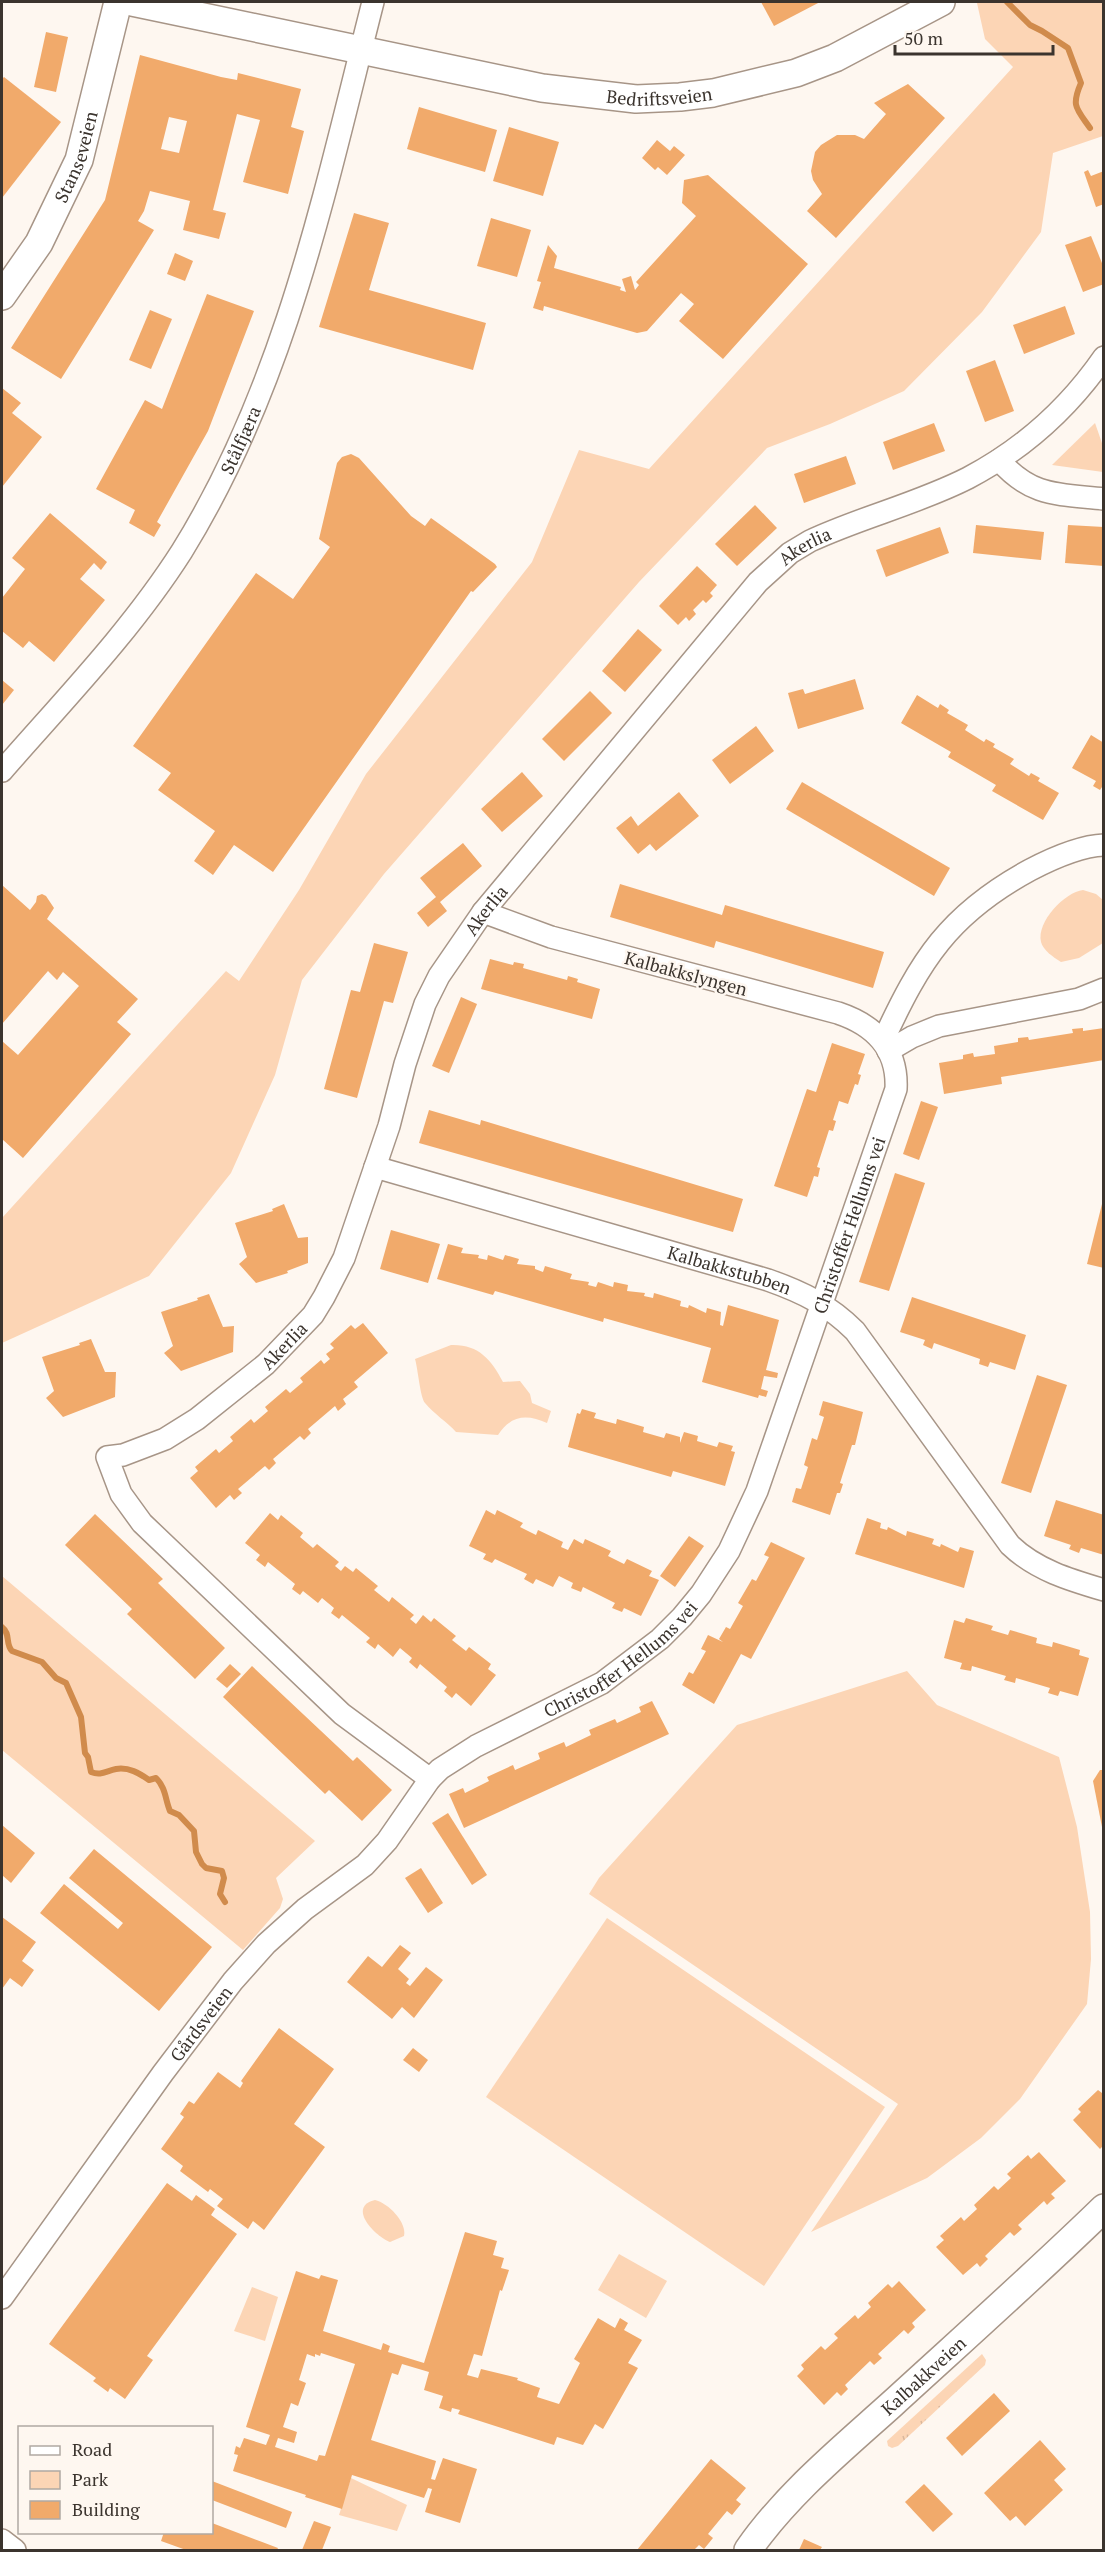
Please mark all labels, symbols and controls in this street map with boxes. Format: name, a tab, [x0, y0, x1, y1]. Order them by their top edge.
scale bar	[895, 18, 1052, 56]
text: 50 m	[904, 26, 944, 50]
street label: Bedriftsveien	[605, 81, 714, 111]
street label: Stanseveien	[48, 108, 103, 206]
street label: Stålfjæra	[214, 402, 266, 478]
street label: Akerlia	[773, 521, 835, 570]
street label: Akerlia	[459, 880, 513, 940]
street label: Kalbakkslyngen	[622, 945, 750, 1001]
street label: Christoffer Hellums vei	[807, 1133, 891, 1317]
street label: Kalbakkstubben	[665, 1240, 795, 1300]
street label: Akerlia	[255, 1317, 312, 1374]
street label: Christoffer Hellums vei	[539, 1596, 702, 1722]
street label: Gårdsveien	[164, 1980, 237, 2066]
street label: Kalbakkveien	[876, 2330, 971, 2420]
legend	[18, 2426, 213, 2534]
text: Road	[72, 2437, 112, 2461]
text: Park	[72, 2467, 109, 2491]
text: Building	[72, 2497, 140, 2521]

